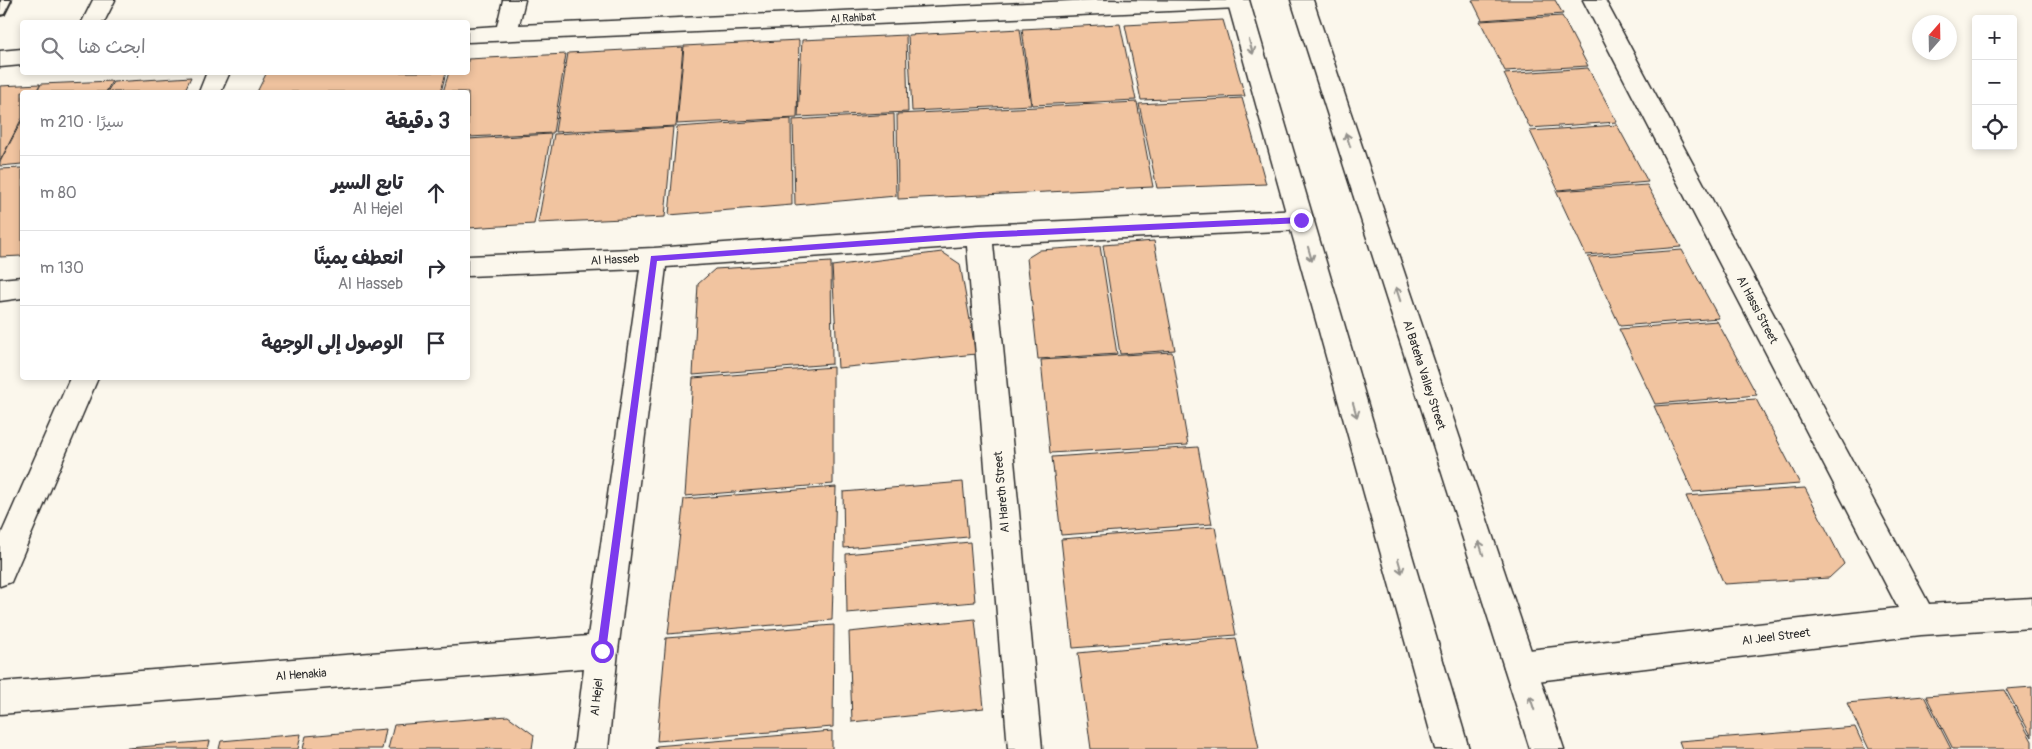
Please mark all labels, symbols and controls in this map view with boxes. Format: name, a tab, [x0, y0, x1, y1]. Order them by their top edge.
street label: Al Rahibat	[830, 10, 877, 26]
north arrow	[1912, 15, 1957, 60]
map controls	[1972, 15, 2017, 150]
button: +	[1972, 15, 2017, 60]
search box	[20, 20, 470, 75]
icon: search	[38, 34, 66, 62]
text: ابحث هنا	[78, 35, 146, 59]
one-way arrow	[1247, 38, 1256, 54]
button: −	[1972, 60, 2017, 105]
button: locate	[1972, 105, 2017, 150]
text: 3 دقيقة	[385, 108, 450, 135]
text: سيرًا · 210 m	[40, 112, 124, 132]
one-way arrow	[1342, 132, 1352, 148]
text: تابع السير	[331, 171, 403, 195]
icon: ahead	[422, 179, 450, 207]
text: 80 m	[40, 183, 77, 203]
text: Al Hejel	[353, 199, 403, 219]
route end	[1290, 209, 1313, 232]
one-way arrow	[1306, 245, 1316, 261]
text: انعطف يمينًا	[314, 246, 403, 270]
street label: Al Hasseb	[590, 251, 640, 269]
icon: right	[422, 254, 450, 282]
text: 130 m	[40, 258, 84, 278]
text: Al Hasseb	[338, 274, 403, 294]
street label: Al Hassi Street	[1733, 274, 1781, 347]
one-way arrow	[1393, 287, 1402, 302]
street label: Al Bateha Valley Street	[1399, 318, 1449, 432]
icon: arrive	[422, 329, 450, 357]
text: الوصول إلى الوجهة	[261, 331, 403, 355]
one-way arrow	[1351, 401, 1360, 417]
street label: Al Hareth Street	[991, 450, 1013, 533]
one-way arrow	[1476, 541, 1485, 557]
one-way arrow	[1395, 558, 1405, 574]
street label: Al Jeel Street	[1741, 625, 1811, 649]
route start	[591, 640, 614, 663]
street label: Al Henakia	[275, 666, 327, 684]
street label: Al Hejel	[588, 677, 606, 717]
one-way arrow	[1526, 695, 1536, 711]

